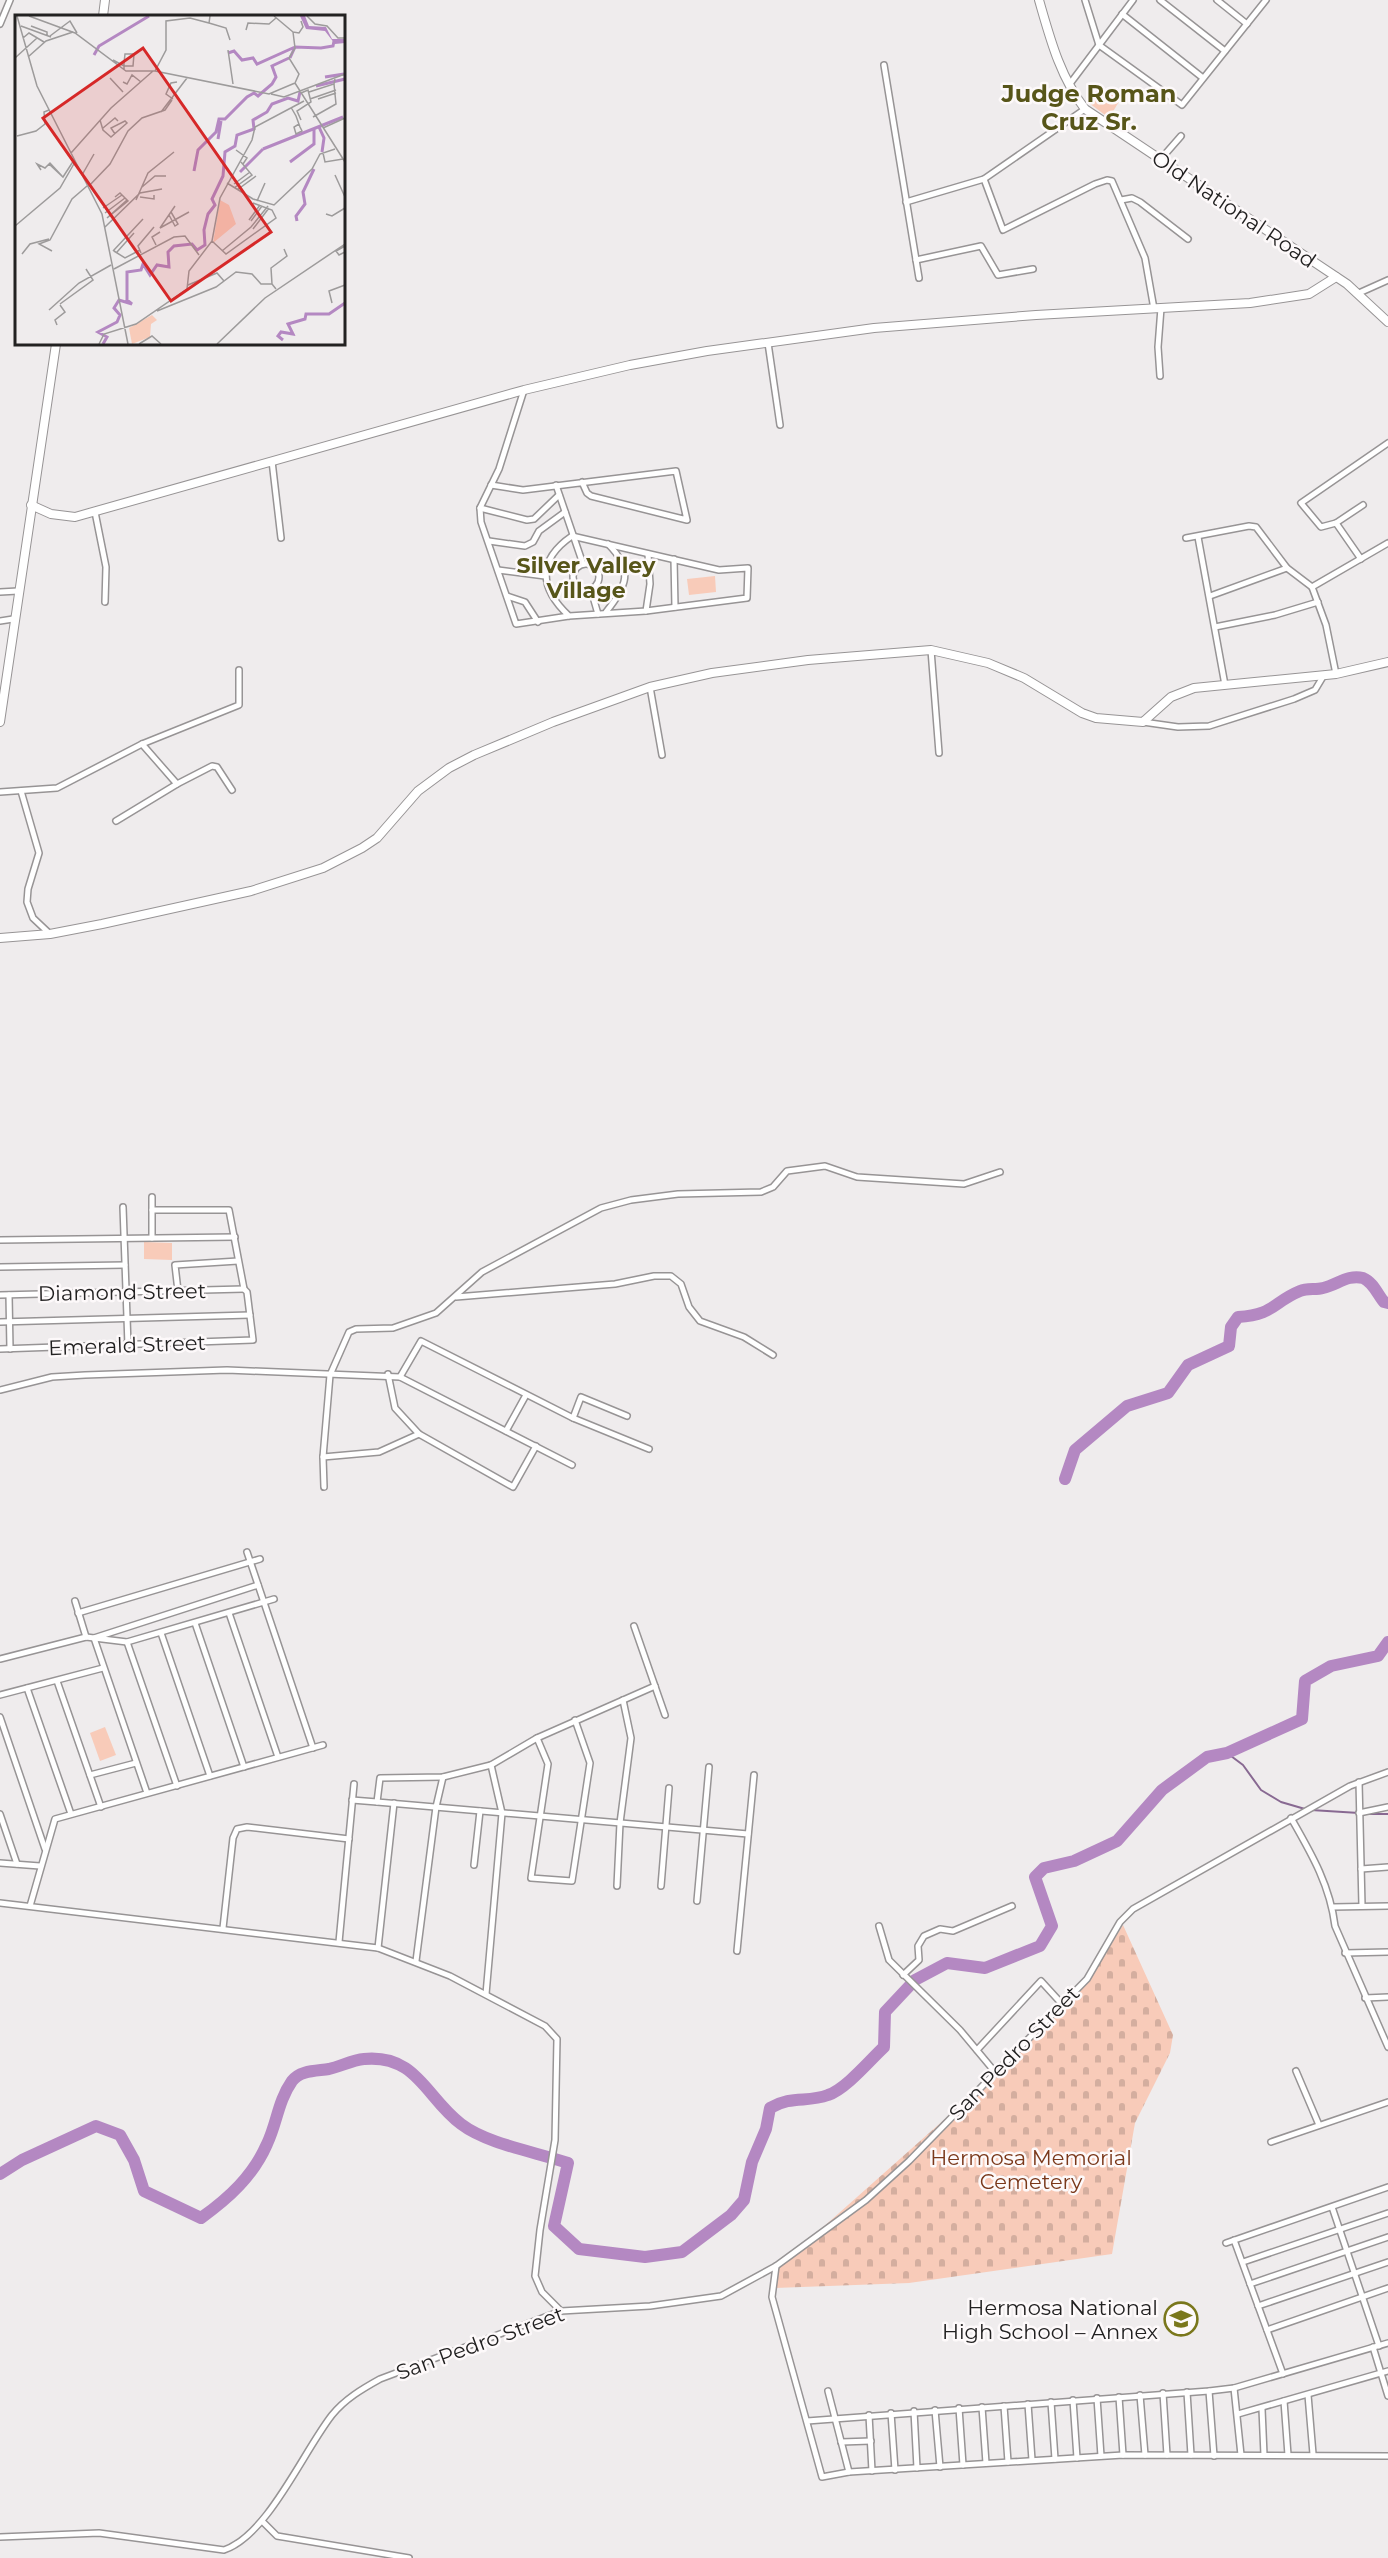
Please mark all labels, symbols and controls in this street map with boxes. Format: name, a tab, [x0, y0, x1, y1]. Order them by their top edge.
inset map	[15, 15, 345, 345]
district label: Judge Roman Cruz Sr.	[1001, 79, 1176, 136]
street label: Old National Road	[1147, 145, 1321, 273]
district label: Silver Valley Village	[517, 552, 656, 604]
street label: Diamond Street	[38, 1278, 206, 1306]
street label: Emerald Street	[48, 1330, 206, 1360]
street label: San Pedro Street	[944, 1981, 1084, 2125]
park label: Hermosa Memorial Cemetery	[930, 2145, 1132, 2194]
place label: Hermosa National High School – Annex	[942, 2295, 1158, 2344]
street label: San Pedro Street	[393, 2301, 567, 2385]
school or university icon: Hermosa National High School – Annex	[1163, 2301, 1199, 2337]

